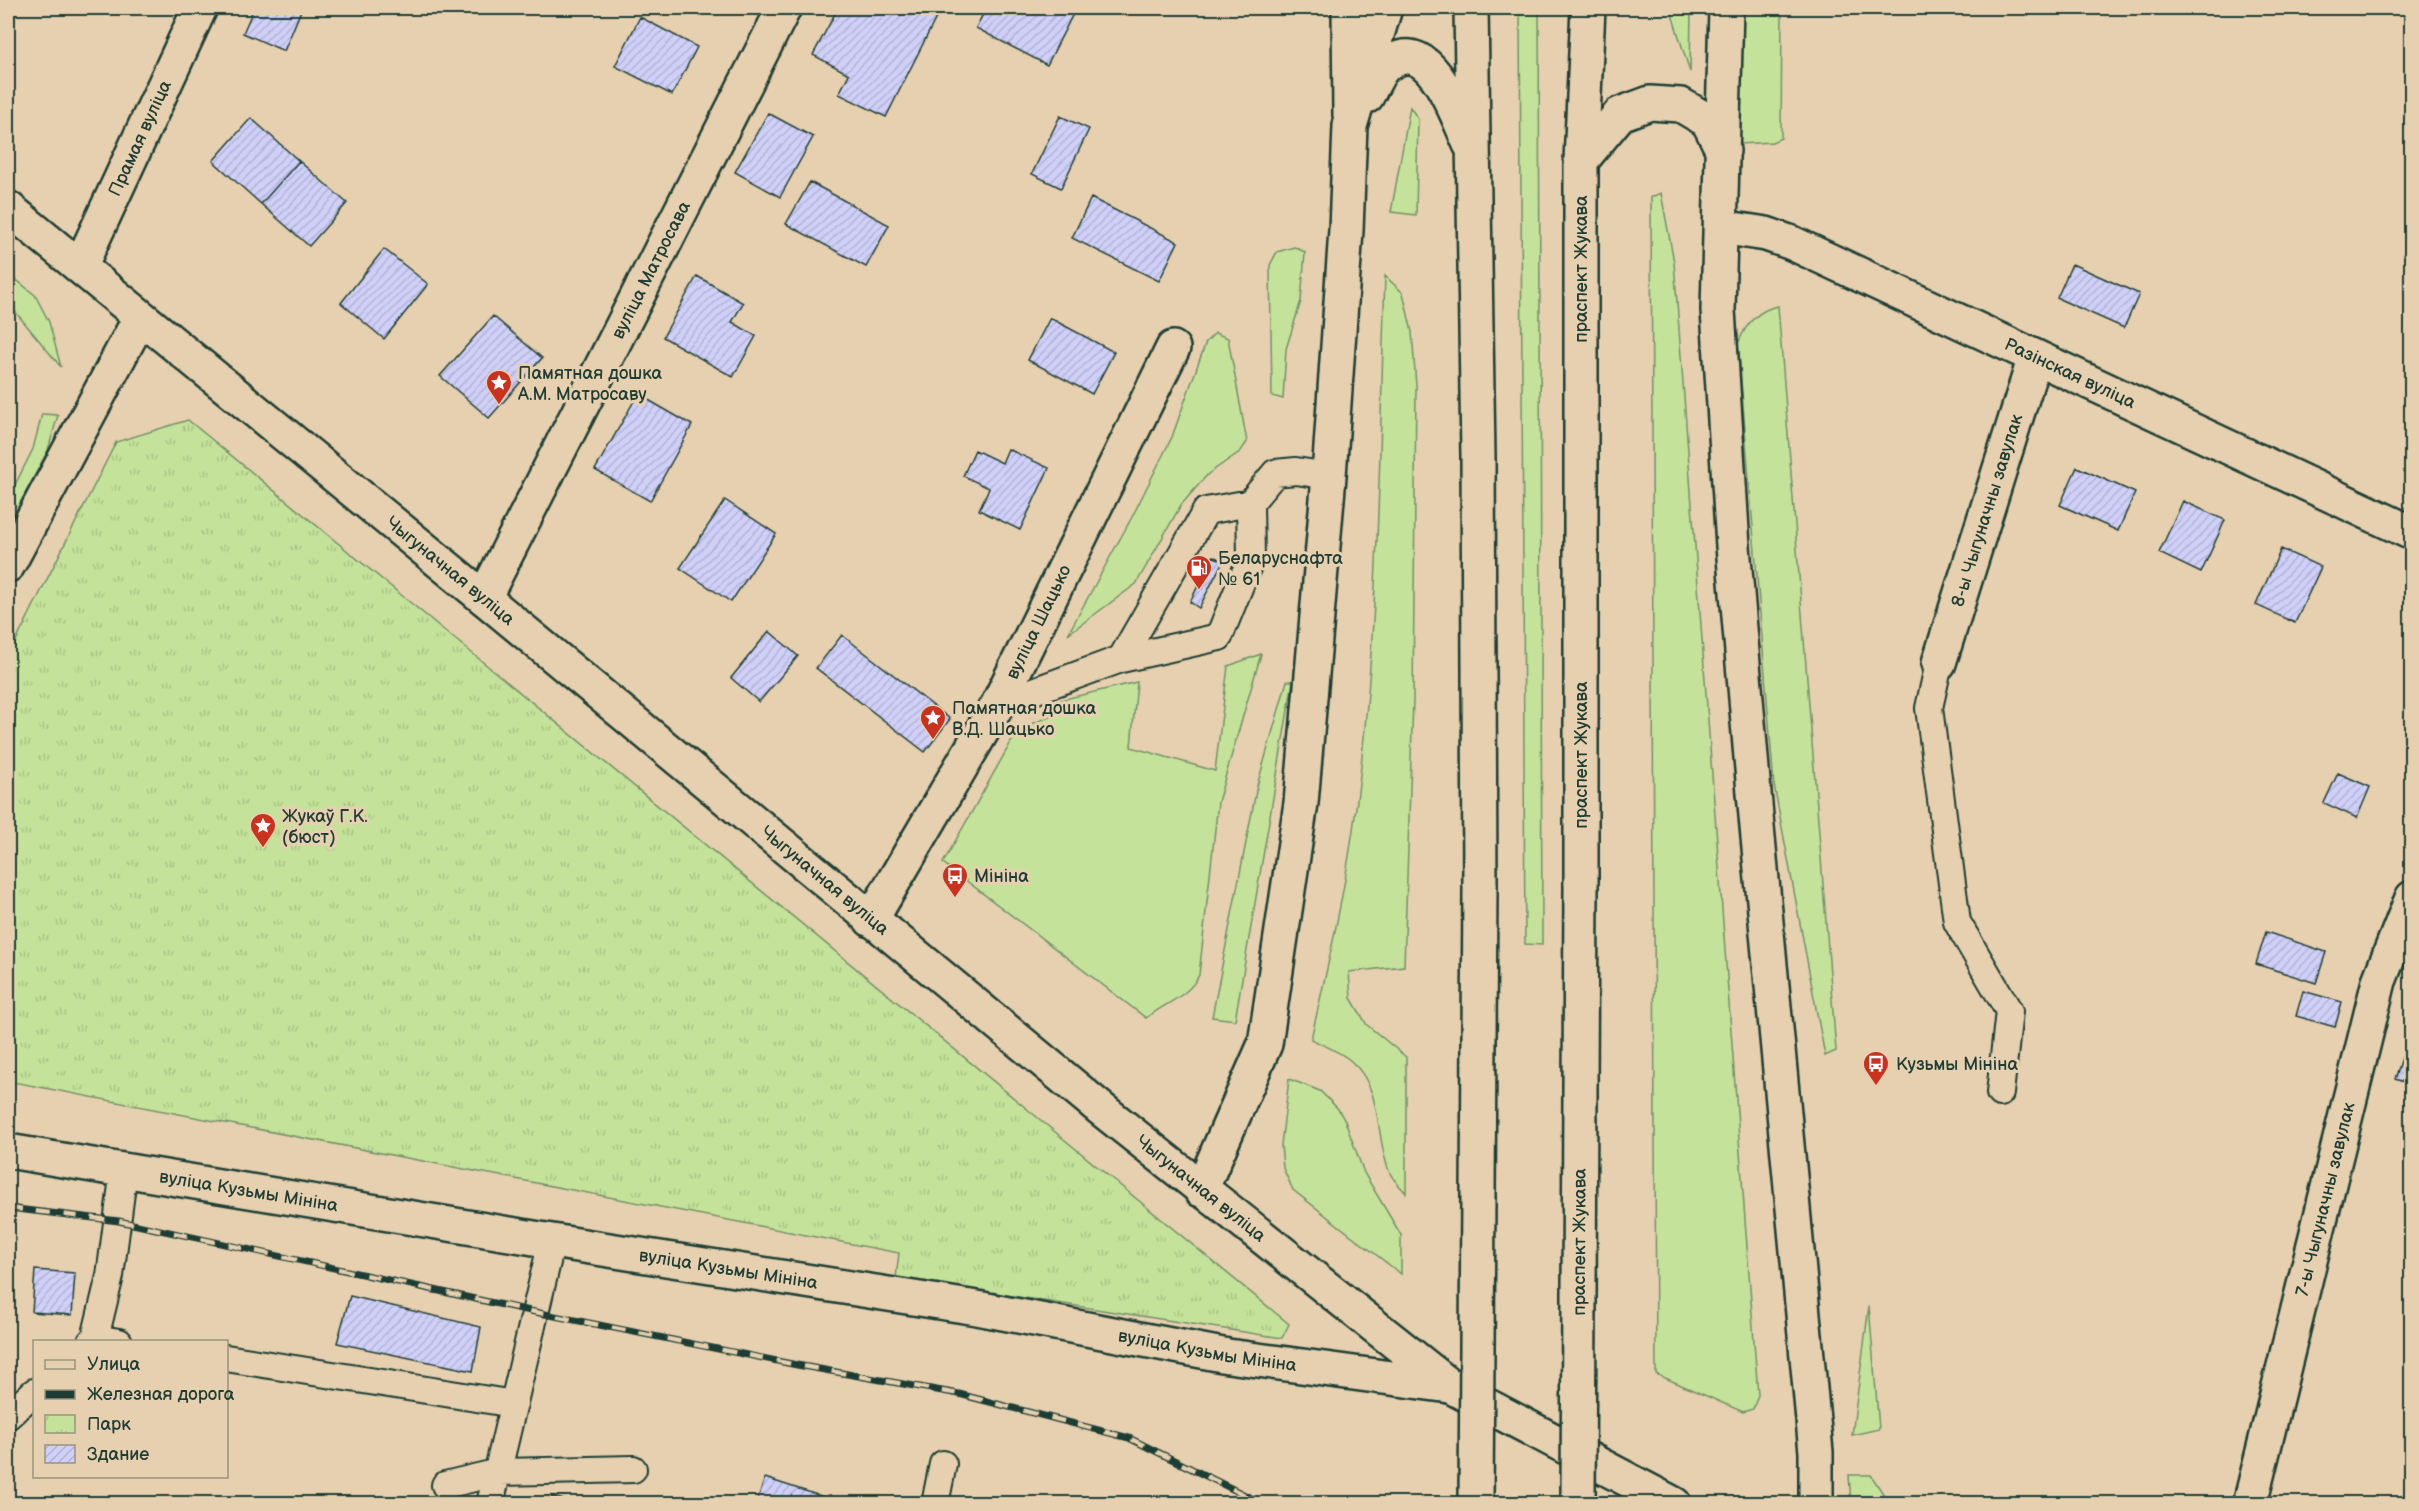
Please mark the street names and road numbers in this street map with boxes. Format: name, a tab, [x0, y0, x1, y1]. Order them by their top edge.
street label: Прамая вуліца	[104, 77, 176, 199]
street label: праспект Жукава	[1571, 195, 1592, 343]
street label: вуліца Матросава	[607, 197, 695, 342]
street label: Разінская вуліца	[2001, 333, 2139, 413]
street label: 8-ы Чыгуначны завулак	[1947, 411, 2027, 609]
street label: Чыгуначная вуліца	[382, 512, 519, 630]
street label: вуліца Шацько	[1001, 561, 1075, 683]
street label: праспект Жукава	[1571, 681, 1592, 829]
street label: Чыгуначная вуліца	[757, 821, 893, 940]
street label: 7-ы Чыгуначны завулак	[2291, 1099, 2359, 1298]
street label: Чыгуначная вуліца	[1132, 1130, 1270, 1246]
street label: вуліца Кузьмы Мініна	[158, 1166, 340, 1216]
street label: праспект Жукава	[1568, 1168, 1590, 1316]
street label: вуліца Кузьмы Мініна	[638, 1244, 820, 1293]
street label: вуліца Кузьмы Мініна	[1116, 1325, 1298, 1376]

